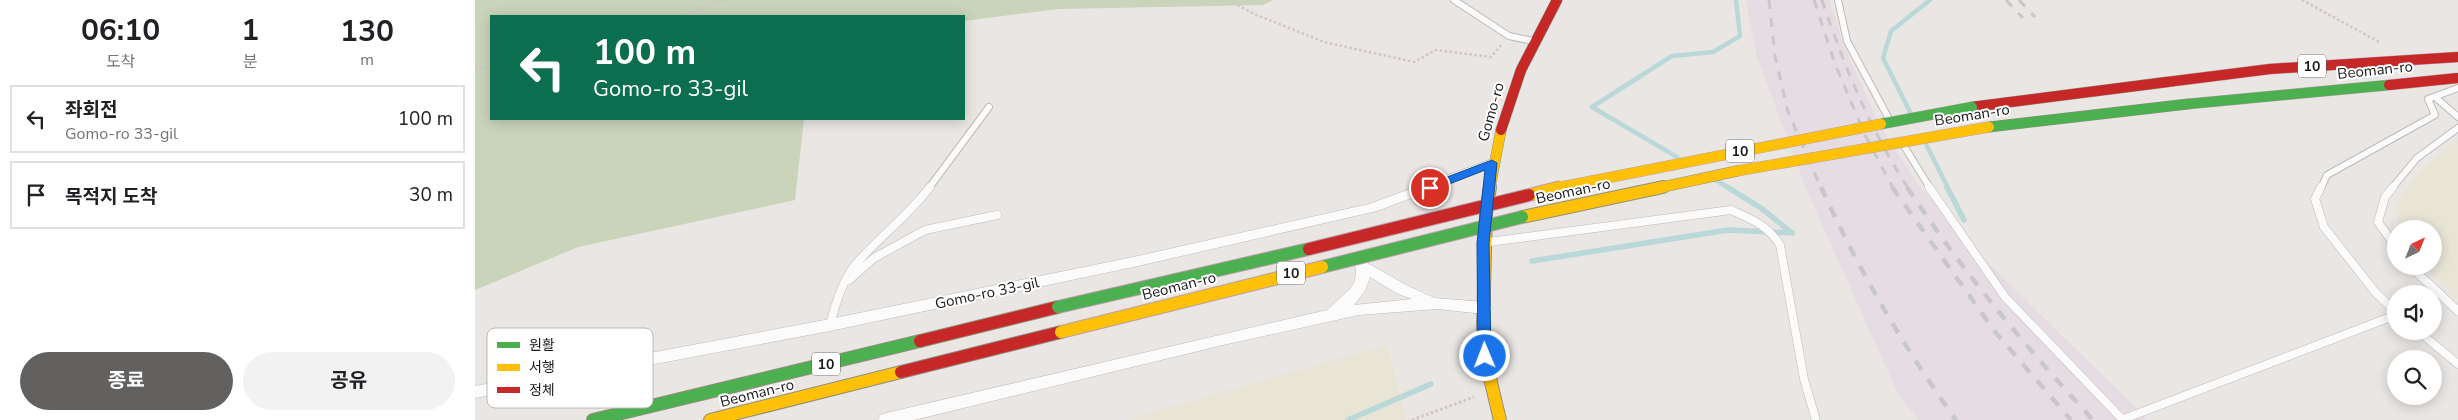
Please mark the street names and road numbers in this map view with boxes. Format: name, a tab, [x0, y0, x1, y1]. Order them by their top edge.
road number: 10	[2298, 54, 2326, 78]
street label: Beoman-ro	[2336, 56, 2414, 84]
street label: Gomo-ro	[1473, 80, 1509, 144]
street label: Beoman-ro	[1933, 99, 2011, 131]
road number: 10	[1726, 140, 1754, 162]
street label: Beoman-ro	[1534, 173, 1612, 209]
road number: 10	[1277, 262, 1305, 284]
street label: Beoman-ro	[1140, 267, 1218, 305]
street label: Gomo-ro 33-gil	[933, 272, 1041, 314]
road number: 10	[812, 352, 840, 376]
street label: Beoman-ro	[718, 374, 796, 412]

